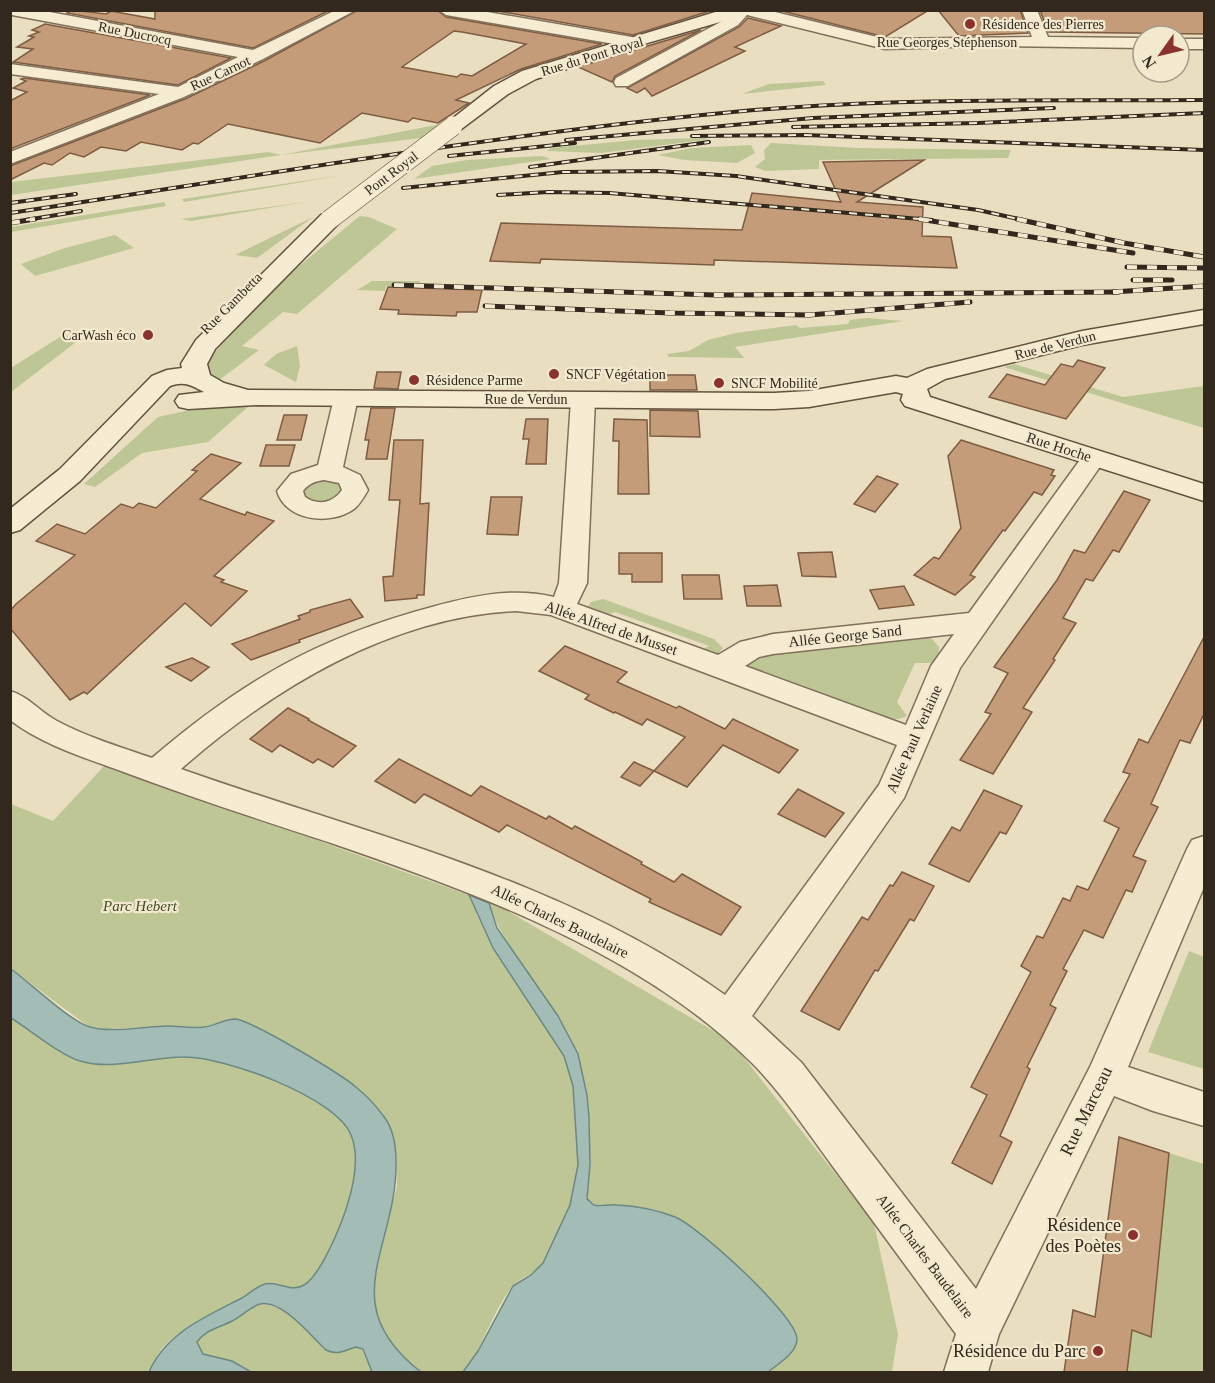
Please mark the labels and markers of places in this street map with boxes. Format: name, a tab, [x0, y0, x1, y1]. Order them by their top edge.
marker: Résidence des Pierres	[963, 17, 977, 31]
place label: Résidence des Pierres	[982, 17, 1104, 32]
place label: CarWash éco	[62, 328, 136, 343]
marker: CarWash éco	[141, 328, 155, 342]
marker: SNCF Végétation	[547, 367, 561, 381]
place label: SNCF Végétation	[566, 367, 666, 382]
marker: Résidence Parme	[407, 373, 421, 387]
place label: Résidence Parme	[426, 373, 523, 388]
marker: SNCF Mobilité	[712, 376, 726, 390]
place label: SNCF Mobilité	[731, 376, 818, 391]
place label: Résidence des Poètes	[1046, 1215, 1121, 1256]
marker: Résidence des Poètes	[1126, 1228, 1140, 1242]
place label: Résidence du Parc	[953, 1341, 1086, 1361]
marker: Résidence du Parc	[1091, 1344, 1105, 1358]

